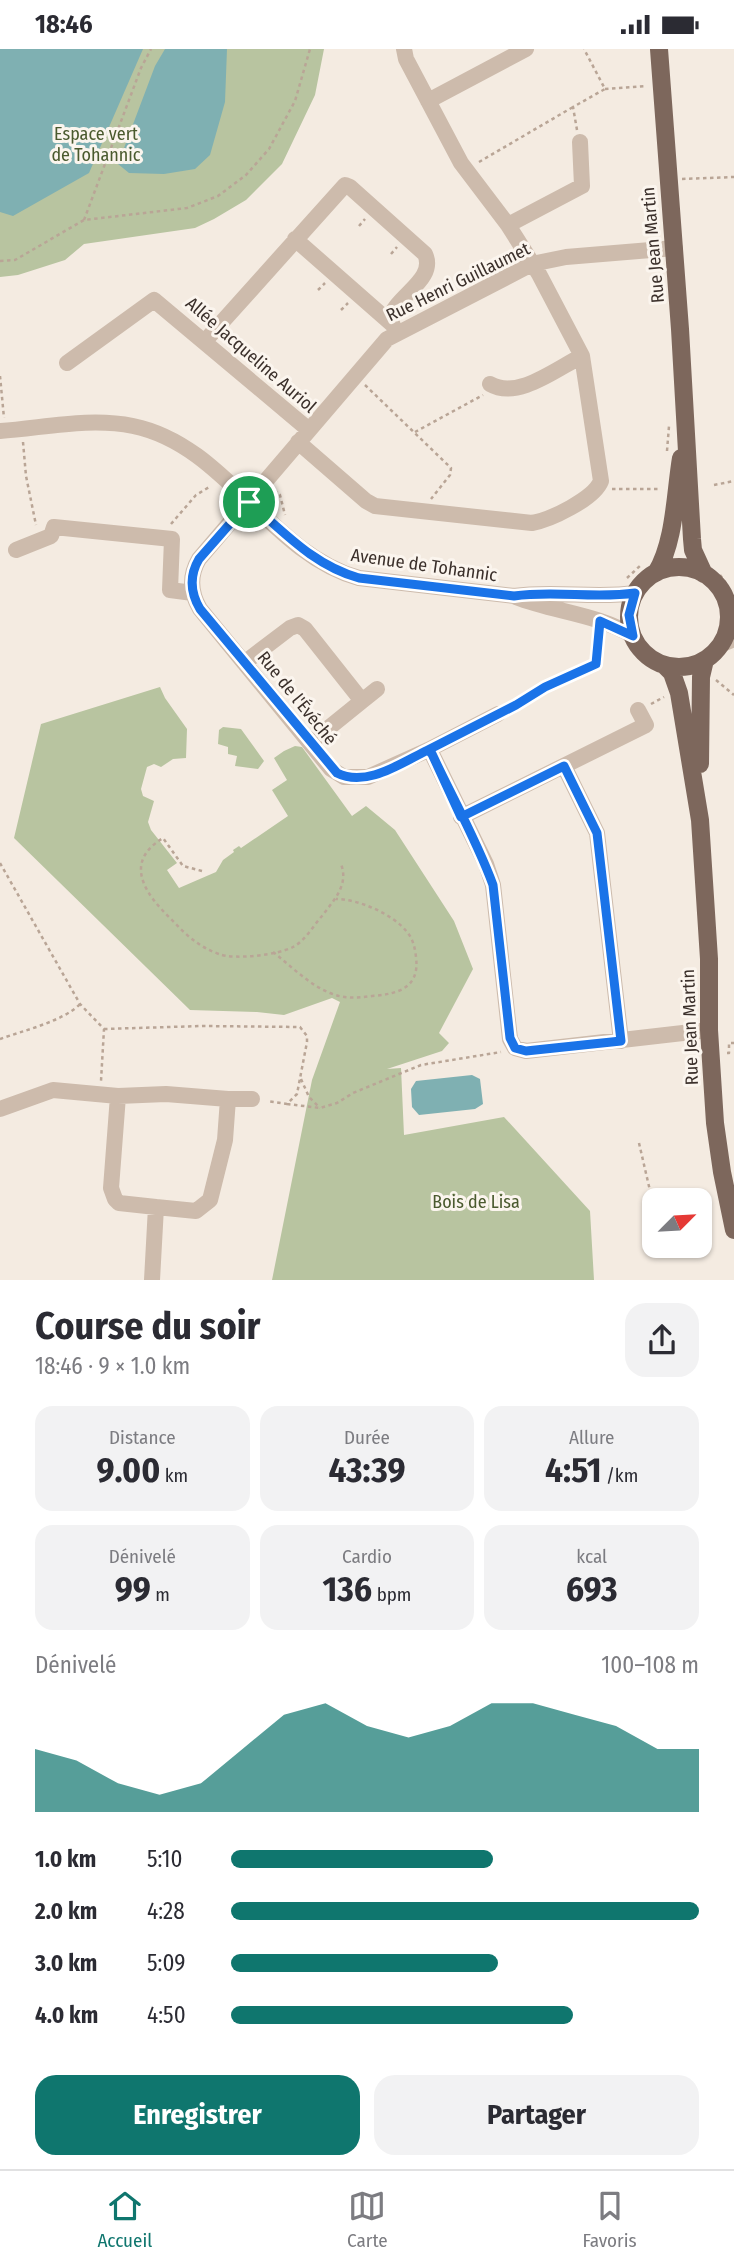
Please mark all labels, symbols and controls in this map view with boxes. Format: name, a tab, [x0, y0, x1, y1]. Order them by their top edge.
text: 18:46	[35, 9, 93, 40]
park label: Espace vert de Tohannic	[51, 123, 141, 166]
street label: Rue Jean Martin	[637, 186, 669, 304]
street label: Rue Henri Guillaumet	[383, 238, 534, 326]
street label: Allée Jacqueline Auriol	[181, 292, 321, 418]
pin	[219, 472, 279, 532]
icon: arrive	[230, 483, 268, 521]
street label: Avenue de Tohannic	[349, 544, 499, 586]
street label: Rue de l'Évéché	[253, 646, 342, 749]
street label: Rue Jean Martin	[677, 968, 703, 1086]
north arrow	[642, 1188, 712, 1258]
map controls	[642, 1188, 712, 1258]
park label: Bois de Lisa	[432, 1191, 520, 1213]
text: Course du soir	[35, 1303, 261, 1349]
button: share	[625, 1303, 699, 1377]
text: 18:46 · 9 × 1.0 km	[35, 1352, 190, 1380]
text: Distance	[109, 1426, 176, 1449]
text: Durée	[344, 1426, 390, 1449]
text: Allure	[569, 1426, 614, 1449]
text: 9.00	[96, 1449, 160, 1491]
text: 43:39	[328, 1449, 406, 1491]
text: 4:51	[545, 1449, 601, 1491]
text: km	[160, 1464, 188, 1487]
text: /km	[601, 1464, 638, 1487]
text: Dénivelé	[109, 1545, 176, 1568]
text: Cardio	[342, 1545, 392, 1568]
text: kcal	[576, 1545, 607, 1568]
text: 99	[115, 1568, 151, 1610]
text: 136	[323, 1568, 372, 1610]
text: 693	[566, 1568, 618, 1610]
text: m	[151, 1583, 170, 1606]
text: bpm	[372, 1583, 411, 1606]
text: Dénivelé	[35, 1651, 116, 1679]
text: 100–108 m	[601, 1651, 699, 1679]
text: 1.0 km	[35, 1845, 96, 1873]
text: 5:10	[147, 1845, 182, 1873]
text: 2.0 km	[35, 1897, 97, 1925]
text: 4:28	[147, 1897, 185, 1925]
text: 3.0 km	[35, 1949, 97, 1977]
text: 5:09	[147, 1949, 185, 1977]
text: 4.0 km	[35, 2001, 98, 2029]
text: 4:50	[147, 2001, 186, 2029]
button: Enregistrer	[35, 2075, 360, 2155]
button: Partager	[374, 2075, 699, 2155]
tab: Accueil	[97, 2187, 152, 2252]
tab: Carte	[347, 2187, 388, 2252]
tab: Favoris	[582, 2187, 637, 2252]

